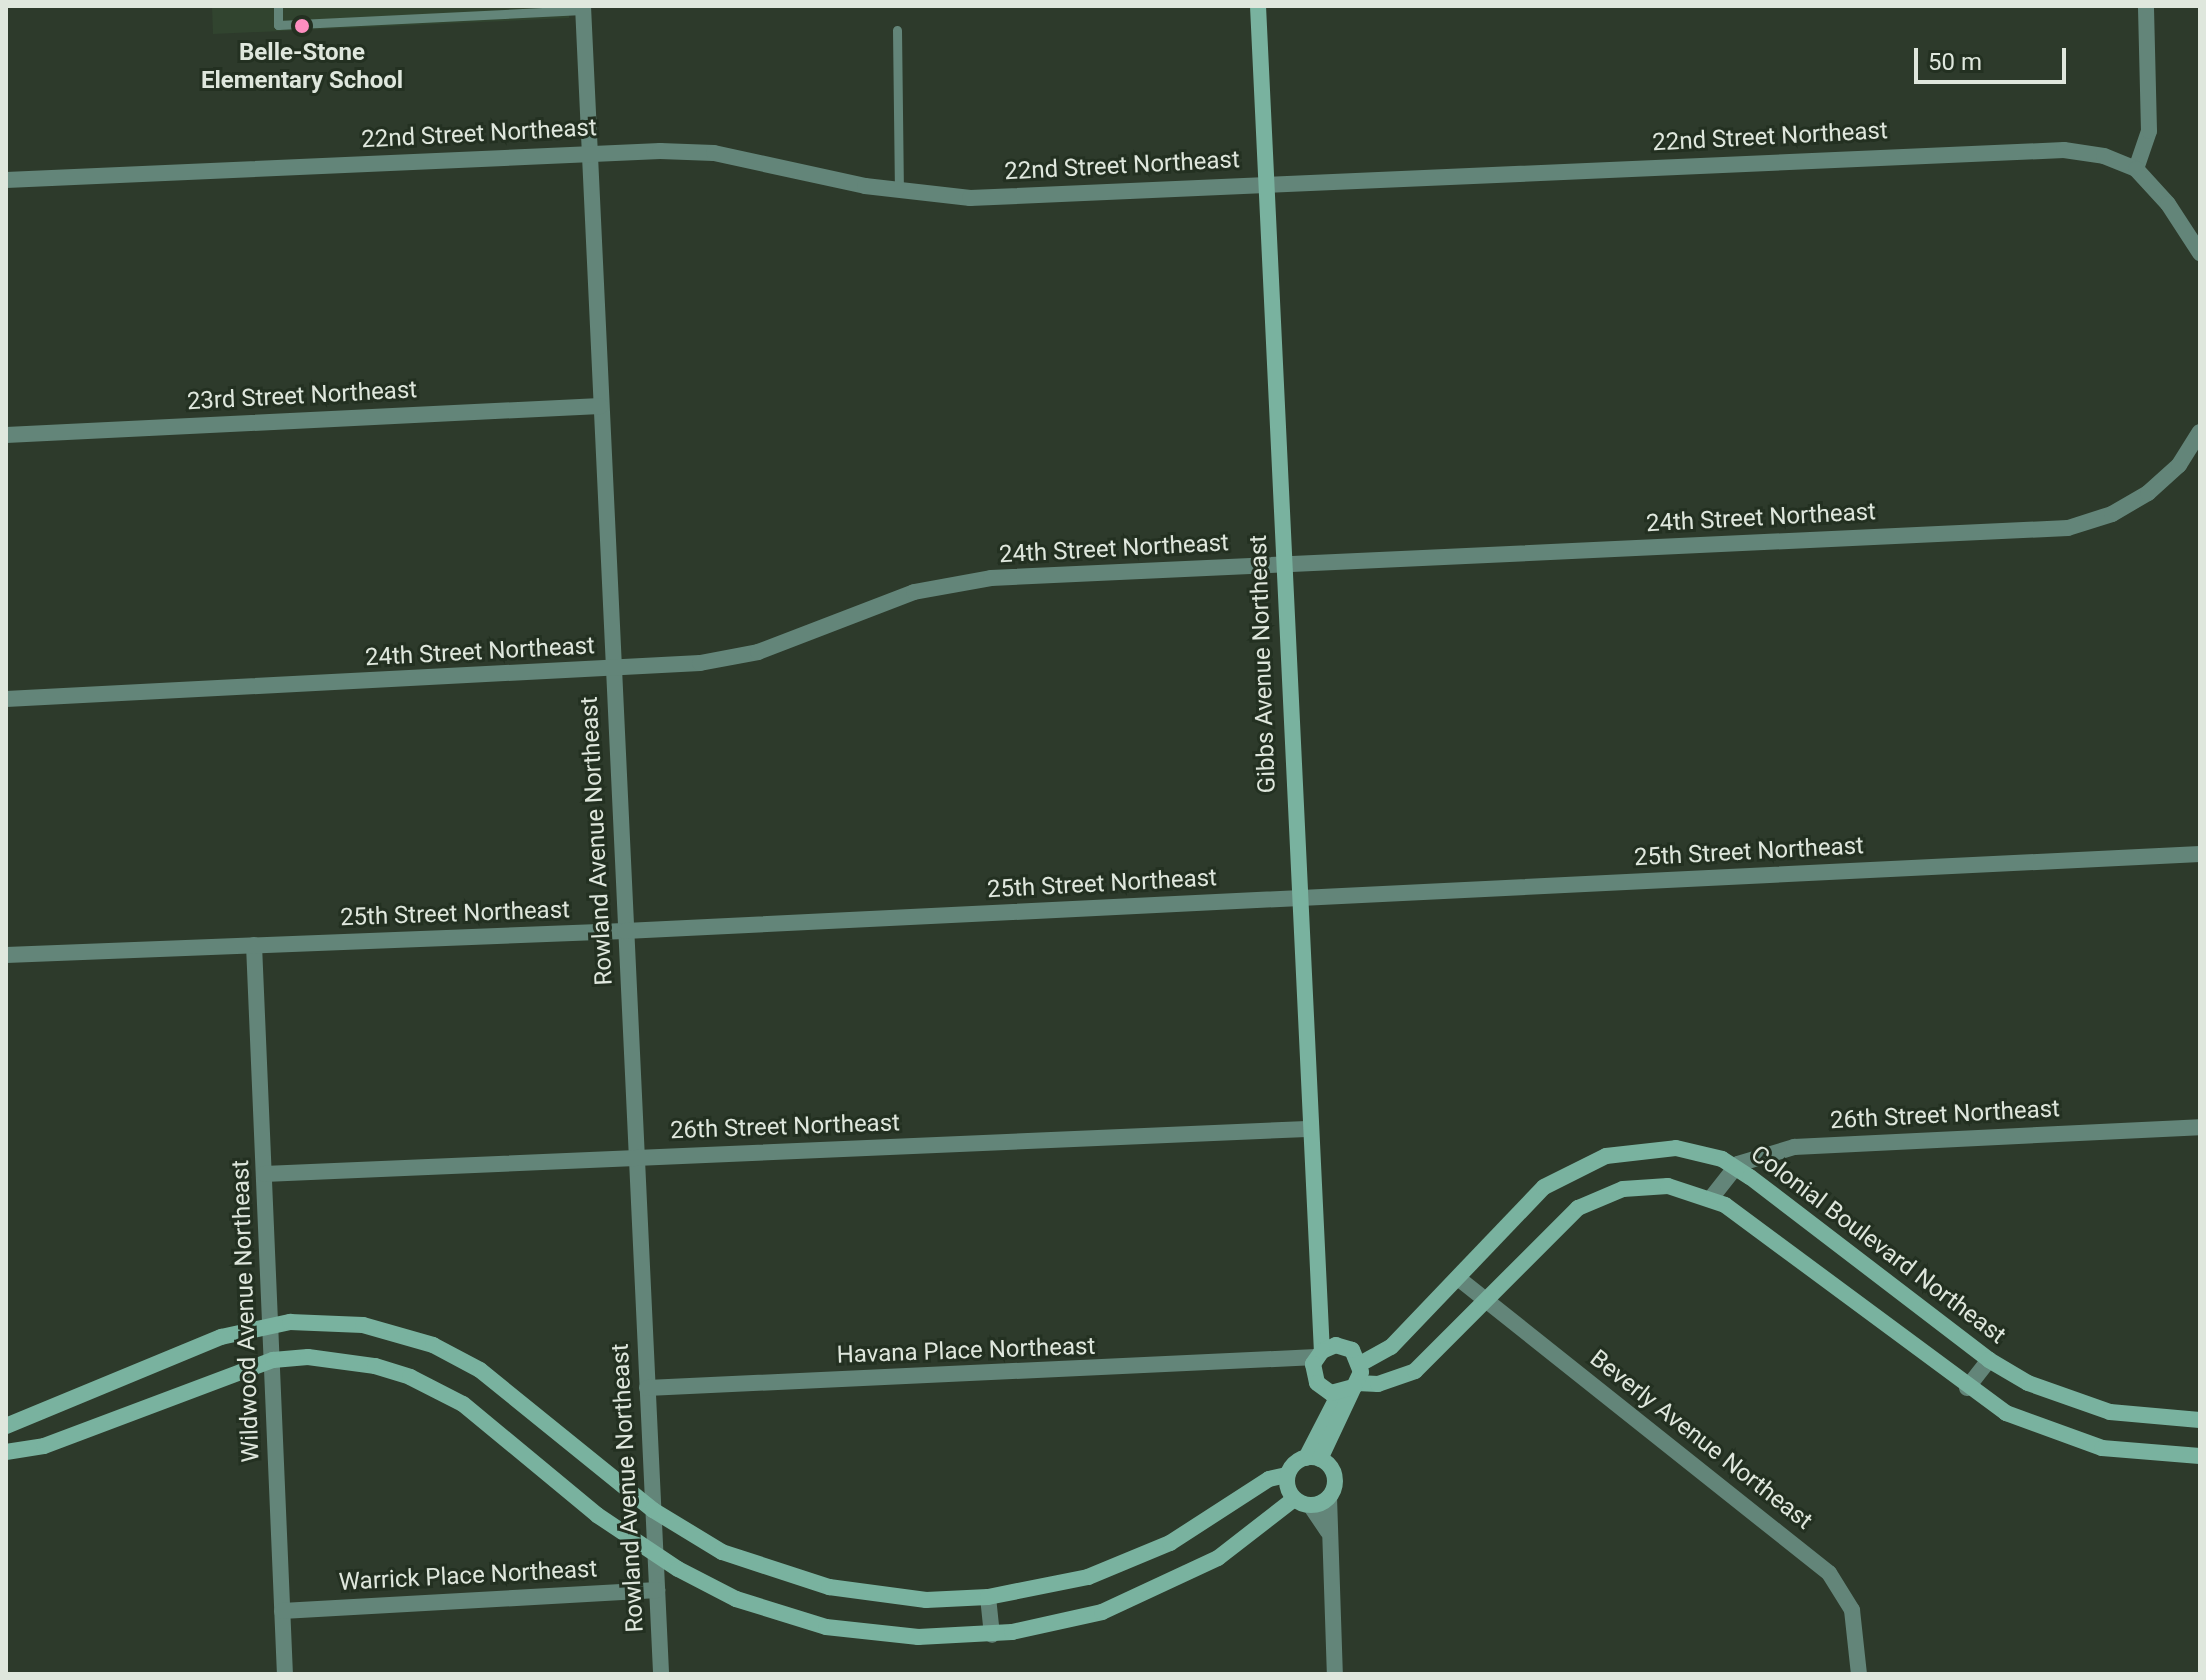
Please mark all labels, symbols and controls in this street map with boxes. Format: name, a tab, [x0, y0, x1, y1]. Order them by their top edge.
marker: Belle-Stone Elementary School	[293, 17, 311, 35]
scale bar	[1918, 32, 2070, 82]
place label: Belle-Stone Elementary School	[201, 39, 403, 95]
text: 50 m	[1928, 48, 1982, 76]
street label: 22nd Street Northeast	[361, 113, 597, 155]
street label: 22nd Street Northeast	[1652, 116, 1888, 158]
street label: 22nd Street Northeast	[1004, 145, 1240, 187]
street label: 23rd Street Northeast	[186, 376, 418, 416]
street label: 24th Street Northeast	[1645, 498, 1877, 538]
street label: 24th Street Northeast	[998, 529, 1230, 569]
street label: Gibbs Avenue Northeast	[1244, 534, 1282, 794]
street label: 24th Street Northeast	[364, 632, 596, 672]
street label: Rowland Avenue Northeast	[575, 696, 619, 986]
street label: 25th Street Northeast	[1633, 832, 1865, 872]
street label: 25th Street Northeast	[986, 864, 1218, 904]
street label: 25th Street Northeast	[340, 896, 570, 932]
street label: 26th Street Northeast	[1829, 1095, 2061, 1135]
street label: 26th Street Northeast	[670, 1109, 900, 1145]
street label: Colonial Boulevard Northeast	[1745, 1140, 2011, 1350]
street label: Wildwood Avenue Northeast	[226, 1159, 266, 1463]
street label: Havana Place Northeast	[836, 1332, 1096, 1370]
street label: Rowland Avenue Northeast	[606, 1343, 650, 1633]
street label: Beverly Avenue Northeast	[1584, 1344, 1818, 1536]
street label: Warrick Place Northeast	[338, 1555, 598, 1597]

